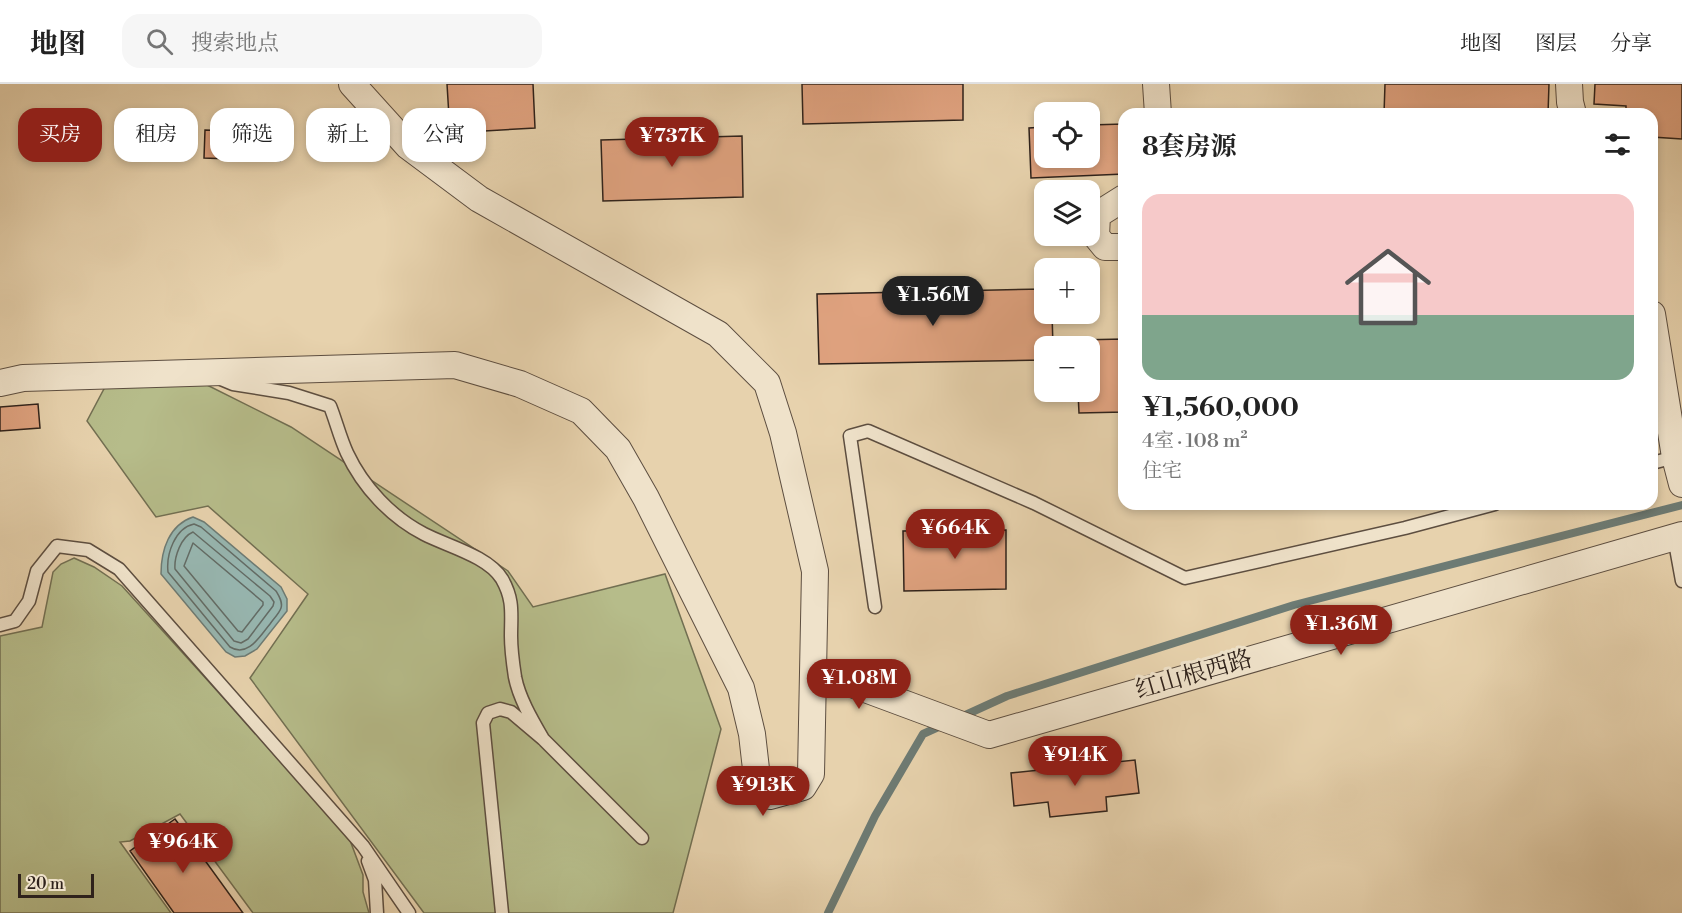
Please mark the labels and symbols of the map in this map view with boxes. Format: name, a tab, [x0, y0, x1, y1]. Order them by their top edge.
pin: ¥737K	[630, 117, 714, 168]
pin: ¥1.56M	[884, 276, 982, 327]
pin: ¥664K	[913, 509, 997, 560]
pin: ¥1.36M	[1292, 605, 1390, 656]
street label: 红山根西路	[1132, 644, 1256, 706]
pin: ¥1.08M	[810, 659, 908, 710]
pin: ¥914K	[1033, 736, 1117, 787]
pin: ¥913K	[721, 766, 805, 817]
pin: ¥964K	[141, 823, 225, 874]
scale bar	[18, 871, 94, 898]

